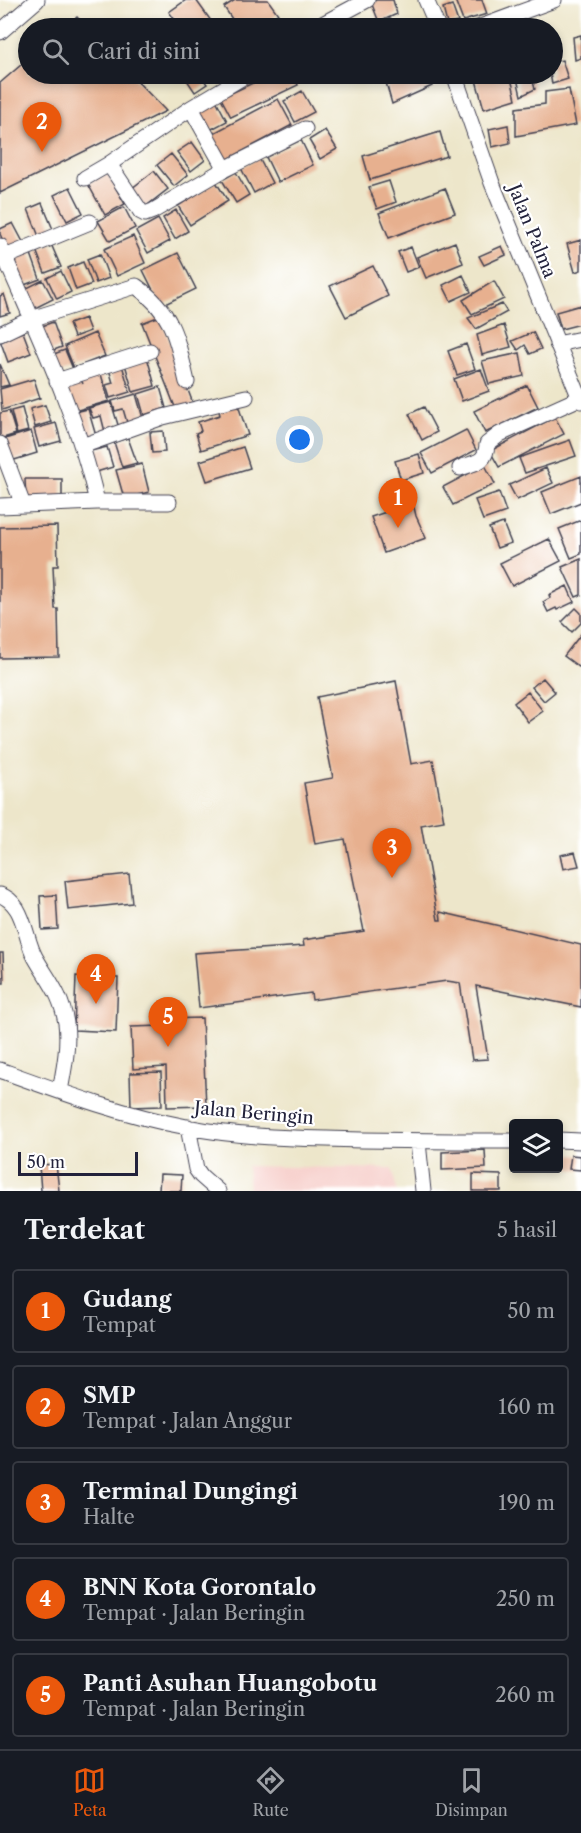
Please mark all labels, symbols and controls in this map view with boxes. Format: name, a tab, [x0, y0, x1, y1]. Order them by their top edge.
search box	[18, 18, 563, 84]
icon: search	[39, 35, 72, 68]
text: Cari di sini	[87, 38, 200, 65]
pin: 2	[22, 102, 62, 152]
street label: Jalan Palma	[502, 178, 561, 282]
your location	[285, 425, 314, 454]
pin: 1	[378, 478, 418, 528]
pin: 3	[372, 828, 412, 878]
pin: 4	[76, 954, 116, 1004]
pin: 5	[148, 998, 188, 1047]
street label: Jalan Beringin	[190, 1097, 315, 1129]
map controls	[509, 1119, 563, 1173]
button: layers	[509, 1119, 563, 1173]
scale bar	[18, 1149, 138, 1176]
text: 50 m	[27, 1152, 65, 1172]
text: Terdekat	[24, 1214, 145, 1246]
text: 5 hasil	[497, 1218, 557, 1242]
text: Gudang	[83, 1286, 171, 1313]
text: 1	[41, 1299, 50, 1323]
text: 50 m	[508, 1299, 555, 1323]
text: Tempat	[83, 1313, 156, 1337]
text: SMP	[83, 1382, 136, 1409]
text: 2	[40, 1395, 51, 1419]
text: 160 m	[498, 1395, 555, 1419]
text: Tempat · Jalan Anggur	[83, 1409, 292, 1433]
text: Terminal Dungingi	[83, 1478, 298, 1505]
text: 3	[40, 1491, 51, 1515]
text: 190 m	[498, 1491, 555, 1515]
text: Halte	[83, 1505, 135, 1529]
text: BNN Kota Gorontalo	[83, 1574, 316, 1601]
text: 4	[40, 1587, 51, 1611]
text: 250 m	[496, 1587, 555, 1611]
text: Tempat · Jalan Beringin	[83, 1601, 305, 1625]
text: Panti Asuhan Huangobotu	[83, 1670, 377, 1697]
text: 5	[40, 1683, 51, 1707]
text: 260 m	[495, 1683, 555, 1707]
text: Tempat · Jalan Beringin	[83, 1697, 305, 1721]
tab: Peta	[73, 1764, 106, 1820]
tab: Rute	[253, 1764, 289, 1820]
tab: Disimpan	[435, 1764, 508, 1820]

